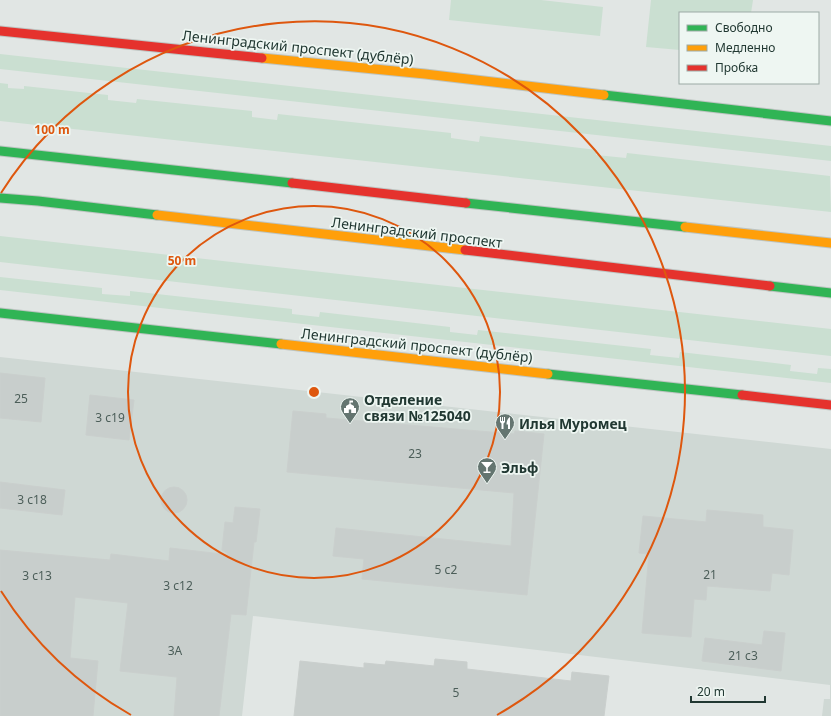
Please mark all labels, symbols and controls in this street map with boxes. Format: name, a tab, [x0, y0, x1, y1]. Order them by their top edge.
legend	[679, 12, 819, 84]
text: Свободно	[715, 19, 773, 36]
street label: Ленинградский проспект (дублёр)	[181, 25, 415, 69]
text: Медленно	[715, 39, 775, 56]
text: Пробка	[715, 59, 758, 76]
text: 100 m	[34, 121, 70, 138]
street label: Ленинградский проспект	[330, 212, 504, 252]
text: 50 m	[168, 252, 196, 269]
street label: Ленинградский проспект (дублёр)	[300, 323, 534, 367]
centre of rings	[307, 385, 321, 399]
house number: 25	[14, 390, 28, 407]
place label: Отделение связи №125040	[364, 390, 471, 425]
public building icon: Отделение связи №125040	[339, 396, 361, 424]
house number: 3 с19	[95, 409, 125, 426]
restaurant icon: Илья Муромец	[494, 412, 516, 440]
place label: Илья Муромец	[519, 414, 627, 433]
house number: 23	[408, 445, 422, 462]
bar icon: Эльф	[476, 456, 498, 484]
place label: Эльф	[501, 458, 538, 477]
house number: 3 с18	[17, 491, 47, 508]
house number: 5 с2	[435, 561, 458, 578]
house number: 21	[703, 566, 717, 583]
house number: 3 с13	[22, 567, 52, 584]
house number: 3 с12	[163, 577, 193, 594]
house number: 3A	[168, 642, 183, 659]
house number: 21 с3	[728, 647, 758, 664]
scale bar	[691, 678, 765, 704]
text: 20 m	[697, 683, 725, 700]
house number: 5	[453, 684, 460, 701]

